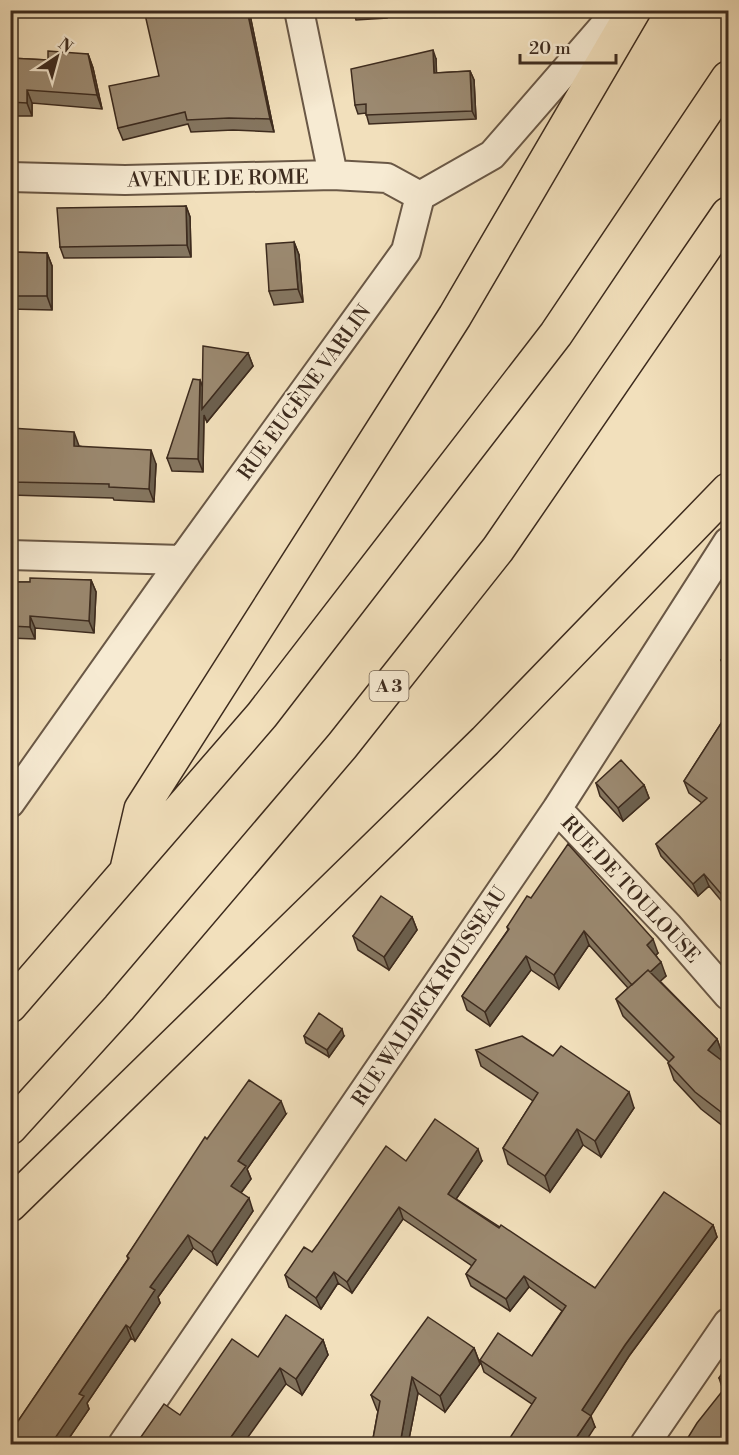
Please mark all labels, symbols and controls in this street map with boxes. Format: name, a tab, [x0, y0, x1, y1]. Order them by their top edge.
north arrow	[27, 27, 87, 87]
scale bar	[520, 27, 616, 65]
text: N	[54, 34, 77, 58]
text: 20 m	[529, 37, 571, 60]
street label: AVENUE DE ROME	[126, 165, 309, 194]
street label: RUE EUGÈNE VARLIN	[232, 300, 377, 485]
road number: A 3	[370, 671, 408, 701]
street label: RUE DE TOULOUSE	[555, 811, 705, 969]
street label: RUE WALDECK ROUSSEAU	[347, 882, 513, 1111]

